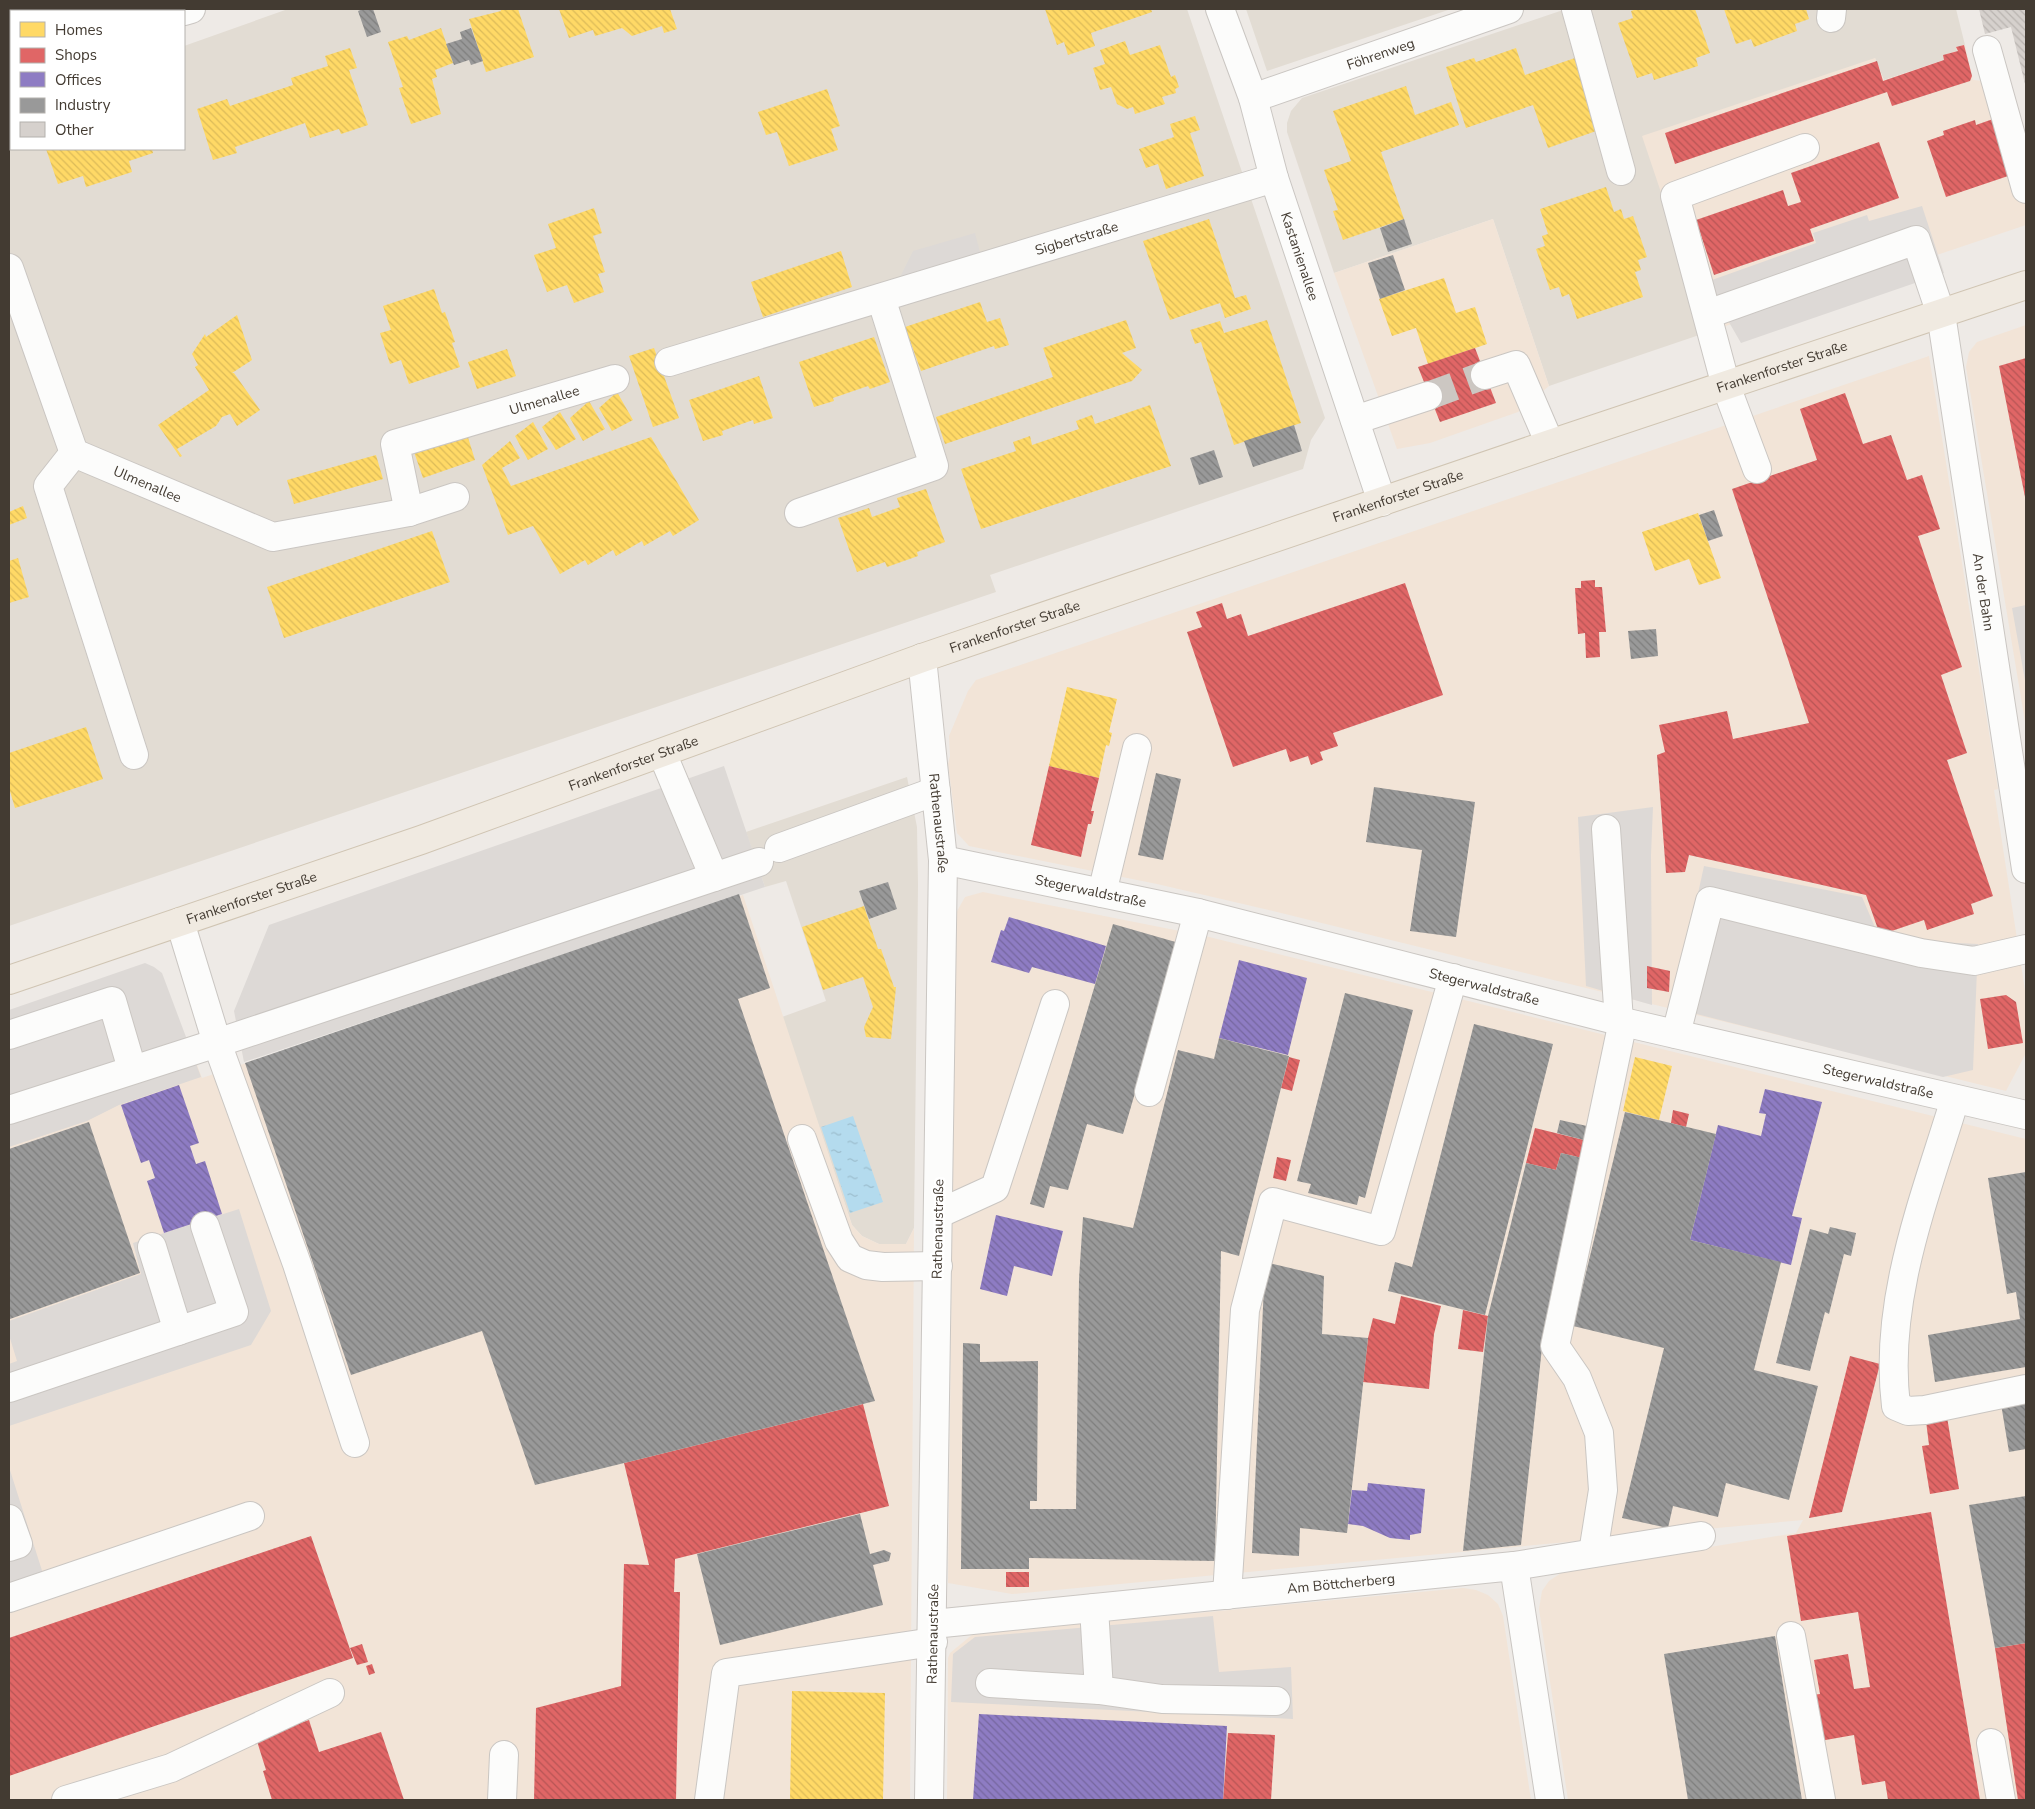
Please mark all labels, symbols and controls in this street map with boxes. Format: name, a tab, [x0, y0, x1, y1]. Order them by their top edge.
legend	[10, 10, 185, 150]
text: Homes	[55, 20, 103, 40]
street label: Föhrenweg	[1344, 33, 1417, 74]
text: Shops	[55, 45, 97, 65]
text: Offices	[55, 70, 102, 90]
text: Industry	[55, 95, 111, 115]
text: Other	[55, 120, 94, 140]
street label: Kastanienallee	[1276, 209, 1324, 303]
street label: Sigbertstraße	[1033, 216, 1120, 260]
street label: Frankenforster Straße	[1714, 336, 1850, 397]
street label: Ulmenallee	[507, 381, 582, 419]
street label: Ulmenallee	[111, 461, 185, 507]
street label: Frankenforster Straße	[1330, 465, 1466, 527]
street label: An der Bahn	[1968, 551, 1999, 632]
street label: Frankenforster Straße	[947, 595, 1082, 658]
street label: Frankenforster Straße	[566, 731, 701, 795]
street label: Rathenaustraße	[925, 772, 953, 873]
street label: Frankenforster Straße	[184, 867, 319, 929]
street label: Stegerwaldstraße	[1033, 870, 1148, 912]
street label: Stegerwaldstraße	[1427, 963, 1542, 1010]
street label: Stegerwaldstraße	[1821, 1059, 1935, 1103]
street label: Rathenaustraße	[928, 1179, 948, 1279]
street label: Am Böttcherberg	[1286, 1568, 1396, 1598]
street label: Rathenaustraße	[923, 1584, 943, 1684]

